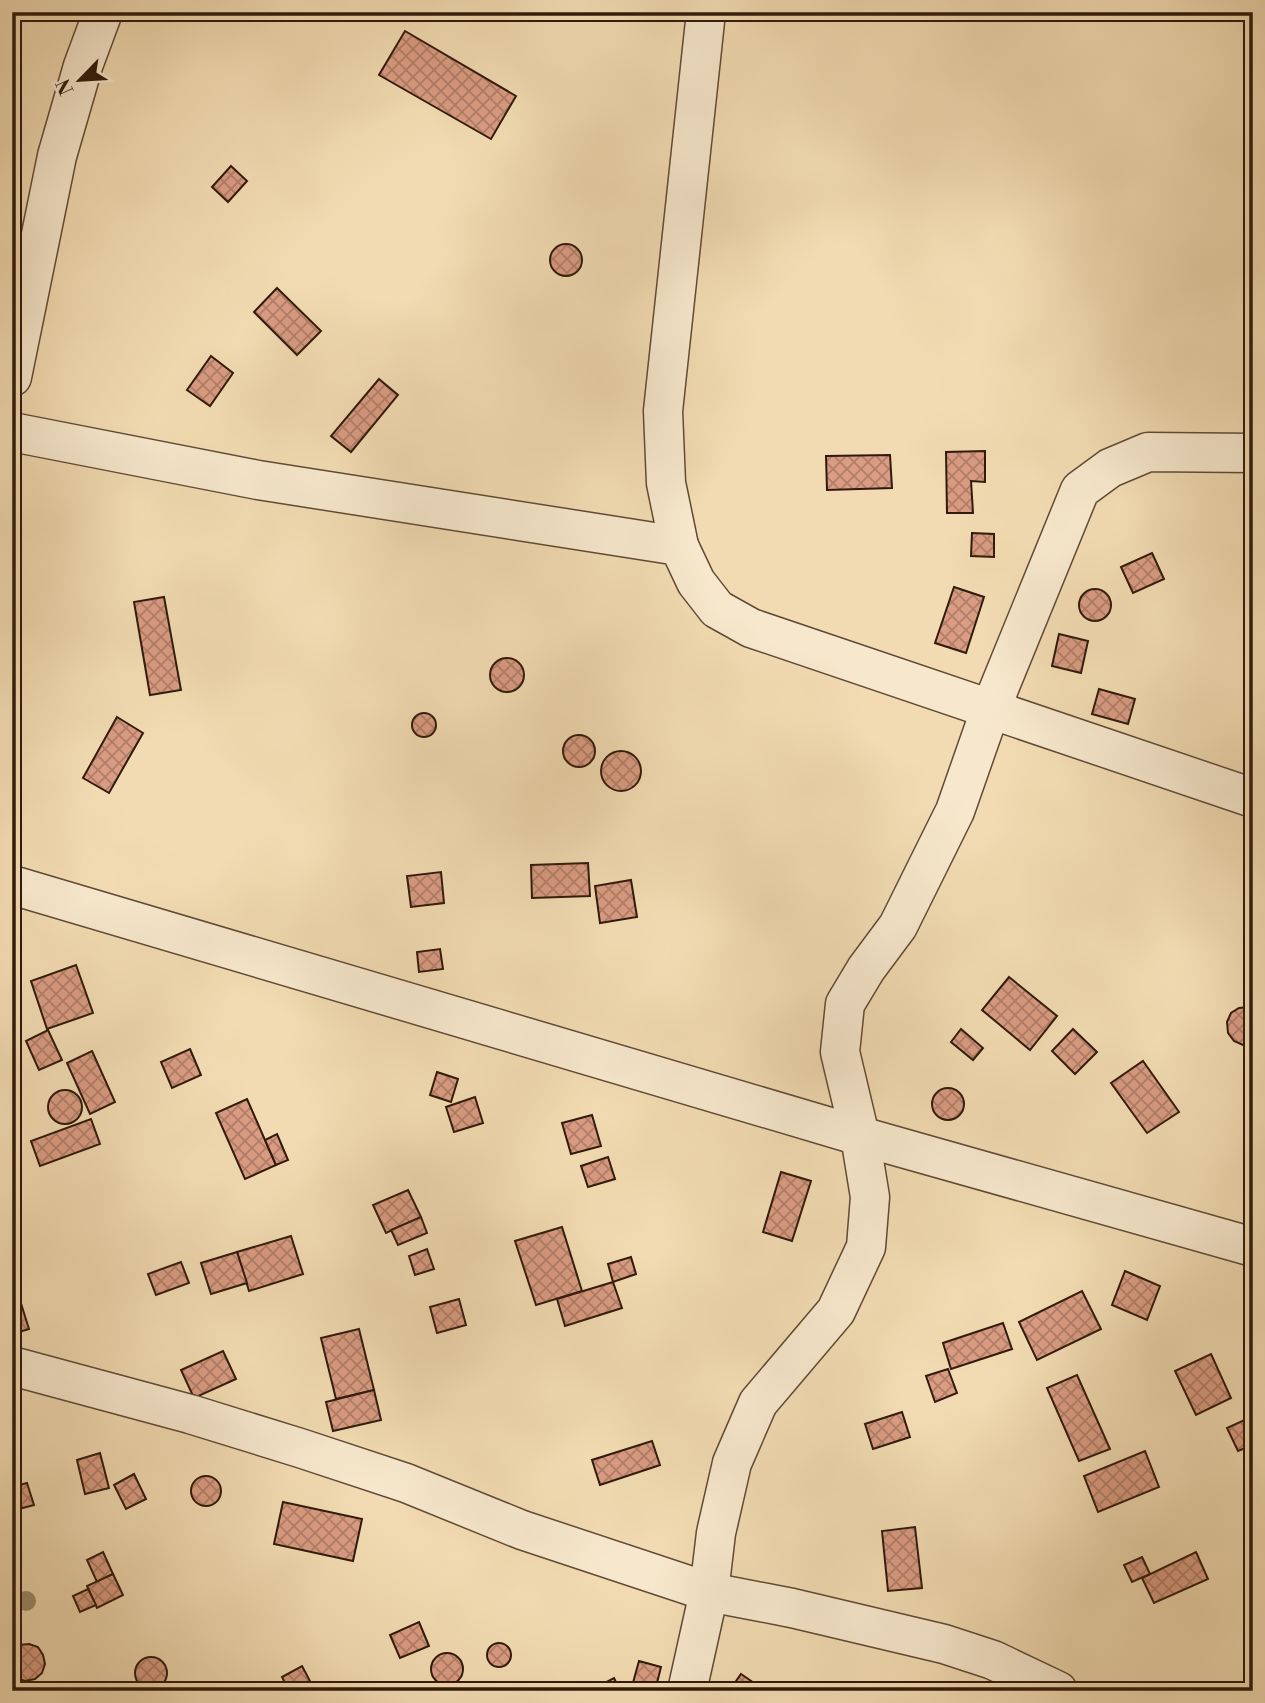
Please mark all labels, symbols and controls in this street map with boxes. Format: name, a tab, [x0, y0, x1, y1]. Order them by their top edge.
north arrow	[46, 46, 116, 116]
text: N	[51, 75, 80, 99]

